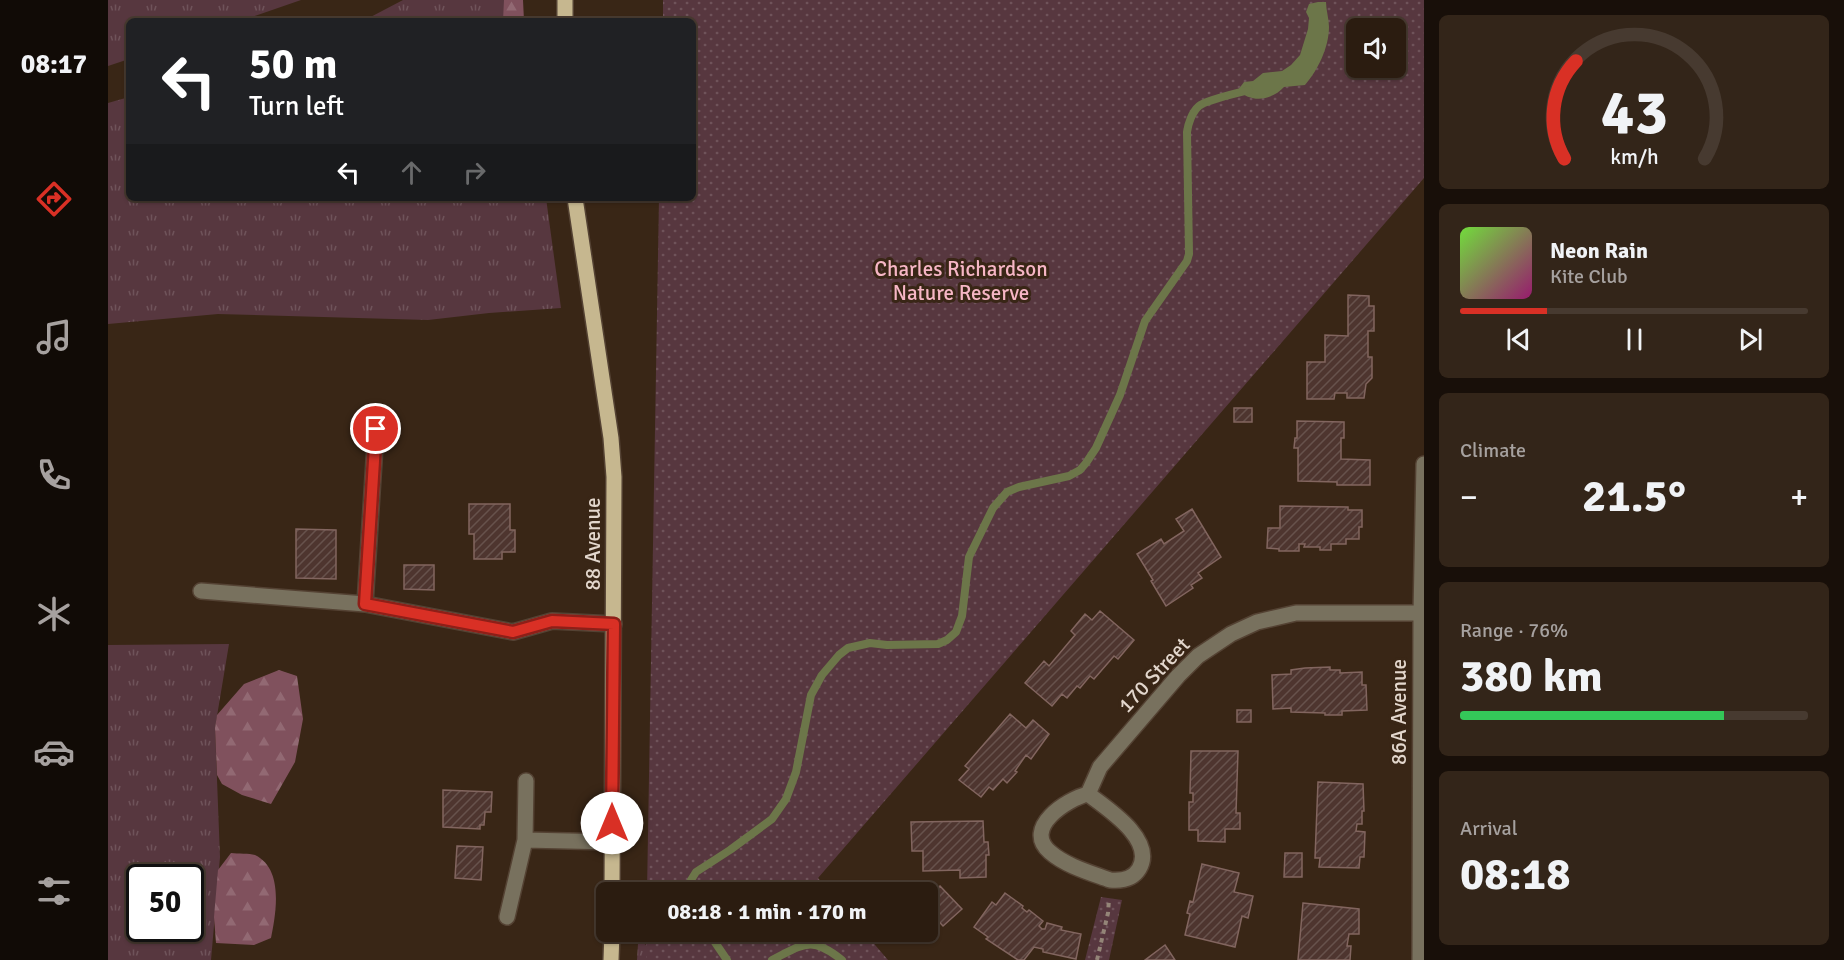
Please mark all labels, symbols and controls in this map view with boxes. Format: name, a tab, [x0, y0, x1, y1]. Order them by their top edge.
map controls	[1346, 18, 1406, 78]
button: sound	[1346, 18, 1406, 78]
text: 50 m	[249, 39, 338, 90]
icon: left	[150, 42, 228, 120]
text: 08:17	[21, 48, 87, 81]
text: 43	[1600, 74, 1668, 151]
text: Turn left	[249, 90, 344, 123]
text: km/h	[1610, 144, 1658, 170]
icon: left	[332, 156, 365, 189]
icon: ahead	[395, 156, 428, 189]
icon: right	[458, 156, 491, 189]
icon: directions	[33, 178, 75, 220]
text: Neon Rain	[1550, 237, 1648, 264]
park label: Charles Richardson Nature Reserve	[874, 256, 1048, 306]
text: Kite Club	[1550, 264, 1628, 289]
icon: music	[33, 316, 75, 358]
icon: previous	[1502, 323, 1535, 356]
icon: pause	[1618, 323, 1651, 356]
icon: next	[1734, 323, 1767, 356]
pin	[350, 403, 401, 454]
icon: arrive	[359, 412, 392, 445]
text: Climate	[1460, 438, 1526, 463]
icon: phone	[33, 454, 75, 496]
text: 21.5°	[1582, 469, 1686, 524]
text: −	[1460, 477, 1478, 518]
text: +	[1790, 477, 1808, 518]
street label: 88 Avenue	[580, 498, 606, 591]
icon: climate	[33, 593, 75, 635]
text: Range · 76%	[1460, 618, 1568, 643]
street label: 170 Street	[1113, 632, 1195, 718]
text: 380 km	[1460, 649, 1603, 704]
street label: 86A Avenue	[1386, 659, 1412, 765]
icon: car	[33, 731, 75, 773]
position arrow	[580, 791, 644, 855]
text: Arrival	[1460, 816, 1518, 841]
text: 08:18	[1460, 847, 1570, 902]
speed limit sign: 50	[126, 864, 204, 942]
icon: filters	[33, 870, 75, 912]
text: 08:18 · 1 min · 170 m	[667, 898, 867, 925]

